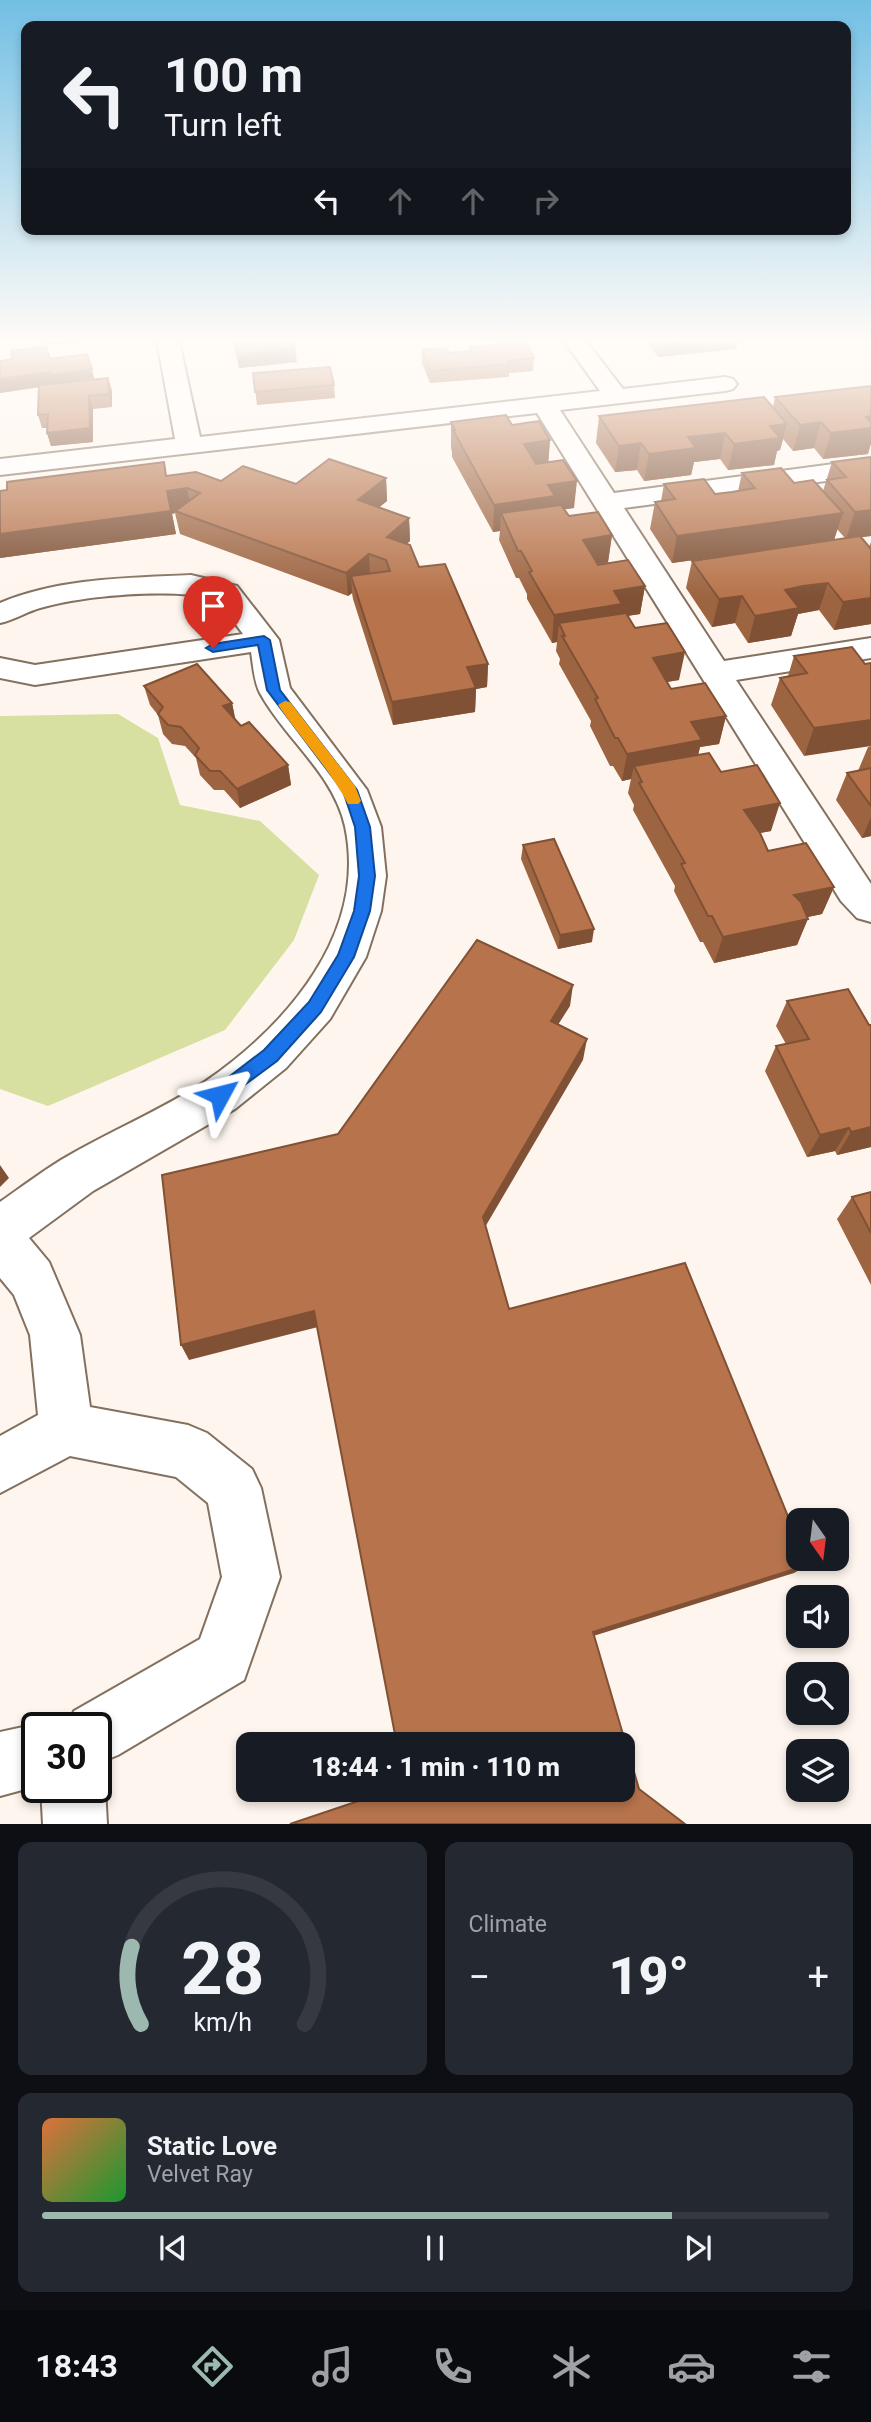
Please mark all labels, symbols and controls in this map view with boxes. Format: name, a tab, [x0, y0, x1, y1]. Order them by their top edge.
text: 100 m	[164, 47, 303, 104]
icon: left	[49, 49, 140, 140]
text: Turn left	[164, 106, 282, 144]
icon: left	[308, 182, 346, 220]
icon: ahead	[381, 182, 419, 220]
icon: ahead	[454, 182, 492, 220]
icon: right	[527, 182, 565, 220]
pin	[183, 576, 243, 648]
icon: arrive	[194, 587, 232, 625]
position arrow	[183, 1058, 257, 1132]
north arrow	[786, 1508, 849, 1572]
map controls	[786, 1508, 849, 1802]
button: sound	[786, 1585, 849, 1648]
button: search	[786, 1662, 849, 1725]
speed limit sign: 30	[21, 1712, 112, 1803]
button: layers	[786, 1739, 849, 1802]
text: 18:44 · 1 min · 110 m	[311, 1752, 560, 1782]
text: Climate	[469, 1911, 547, 1938]
text: 28	[180, 1927, 264, 2013]
text: 19°	[609, 1946, 689, 2007]
text: −	[469, 1955, 490, 1999]
text: +	[807, 1955, 829, 1999]
text: km/h	[193, 2008, 252, 2037]
text: Static Love	[147, 2131, 277, 2161]
text: Velvet Ray	[147, 2161, 253, 2188]
icon: previous	[154, 2229, 192, 2267]
icon: pause	[416, 2229, 454, 2267]
icon: next	[679, 2229, 717, 2267]
icon: directions	[188, 2342, 237, 2391]
icon: music	[308, 2342, 357, 2391]
icon: phone	[428, 2342, 477, 2391]
icon: climate	[547, 2342, 596, 2391]
icon: car	[667, 2342, 716, 2391]
icon: filters	[787, 2342, 836, 2391]
text: 18:43	[35, 2347, 118, 2385]

